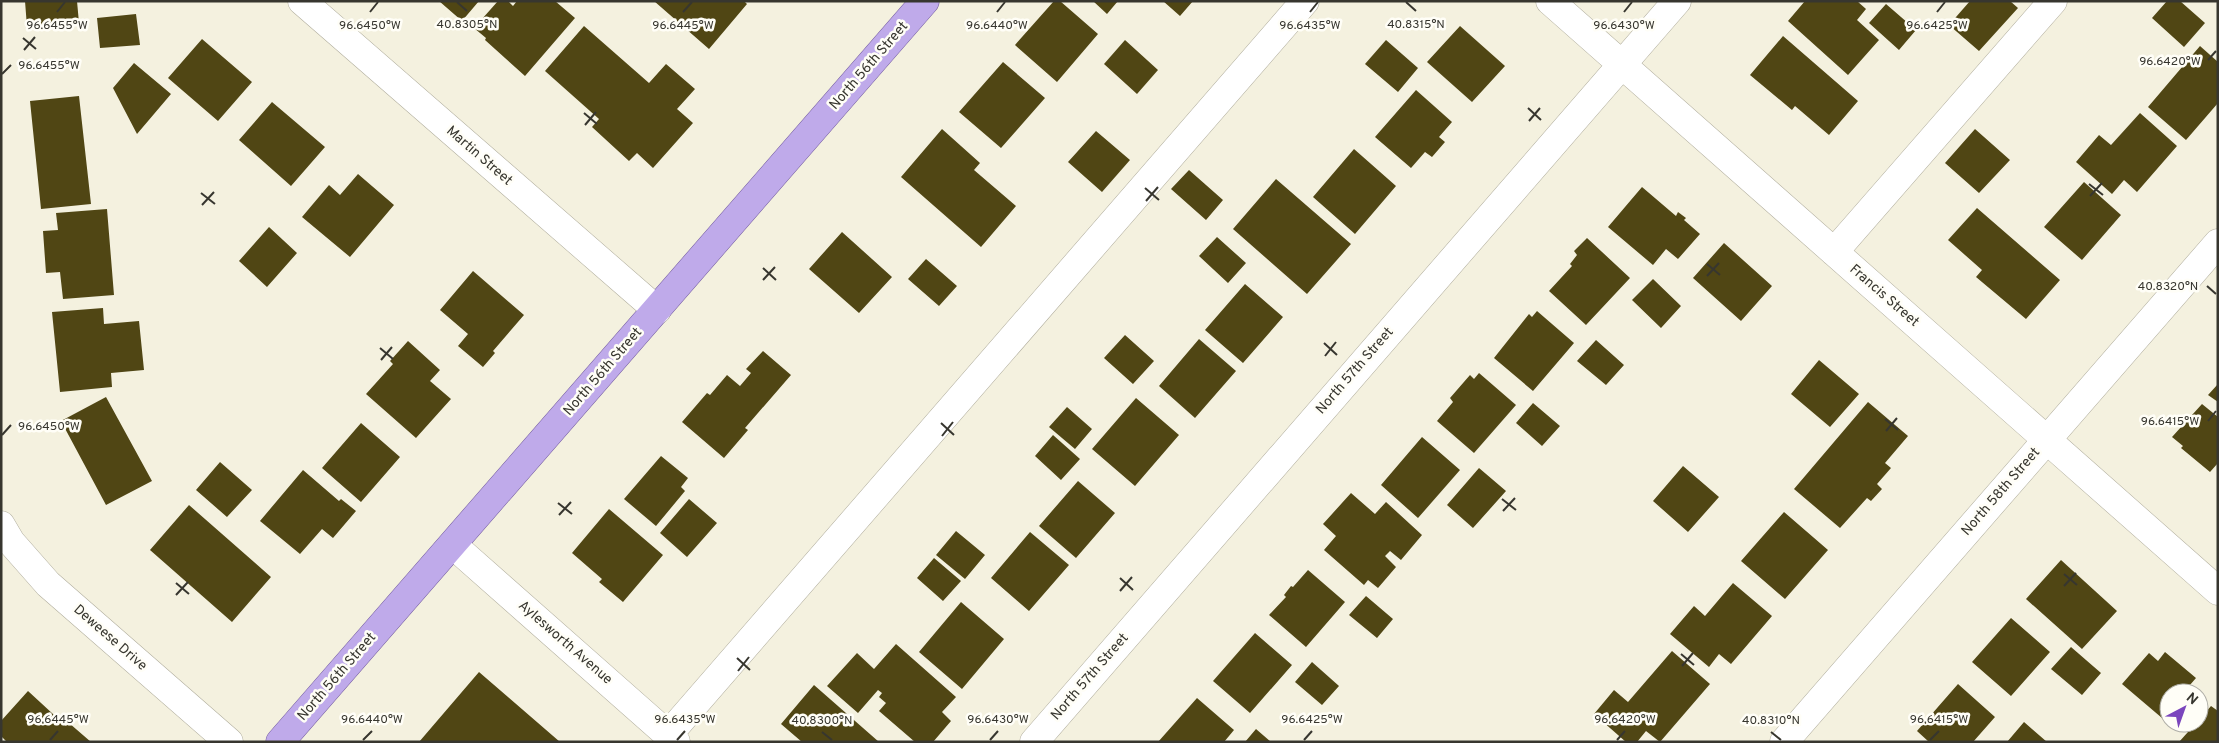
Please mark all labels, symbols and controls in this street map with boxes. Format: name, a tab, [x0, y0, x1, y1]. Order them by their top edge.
text: 40.8305°N	[437, 17, 497, 33]
text: 40.8315°N	[1387, 17, 1445, 33]
text: 96.6455°W	[26, 18, 88, 34]
text: 96.6450°W	[339, 18, 401, 34]
text: 96.6445°W	[652, 18, 714, 34]
street label: North 56th Street	[826, 18, 912, 114]
text: 96.6440°W	[966, 18, 1028, 34]
text: 96.6435°W	[1279, 18, 1341, 34]
text: 96.6430°W	[1593, 18, 1655, 34]
text: 96.6425°W	[1906, 18, 1968, 34]
text: 96.6420°W	[2139, 54, 2201, 70]
text: 96.6455°W	[18, 58, 80, 74]
street label: Martin Street	[442, 123, 516, 189]
street label: Francis Street	[1846, 261, 1922, 331]
text: 40.8320°N	[2138, 279, 2198, 295]
street label: North 56th Street	[560, 324, 646, 420]
street label: North 57th Street	[1313, 324, 1397, 418]
text: 96.6415°W	[2141, 414, 2199, 430]
text: 96.6450°W	[18, 419, 80, 435]
street label: North 58th Street	[1958, 444, 2044, 540]
street label: Aylesworth Avenue	[514, 597, 616, 689]
street label: Deweese Drive	[70, 601, 150, 675]
street label: North 56th Street	[294, 629, 380, 725]
street label: North 57th Street	[1048, 630, 1132, 724]
north arrow	[2159, 683, 2209, 733]
text: N	[2182, 690, 2201, 709]
text: 96.6445°W	[27, 712, 89, 728]
text: 96.6440°W	[341, 712, 403, 728]
text: 96.6435°W	[654, 712, 716, 728]
text: 96.6430°W	[967, 712, 1029, 728]
text: 96.6425°W	[1281, 712, 1343, 728]
text: 96.6420°W	[1594, 712, 1656, 728]
text: 96.6415°W	[1910, 712, 1968, 728]
text: 40.8300°N	[791, 713, 853, 729]
text: 40.8310°N	[1742, 713, 1800, 729]

